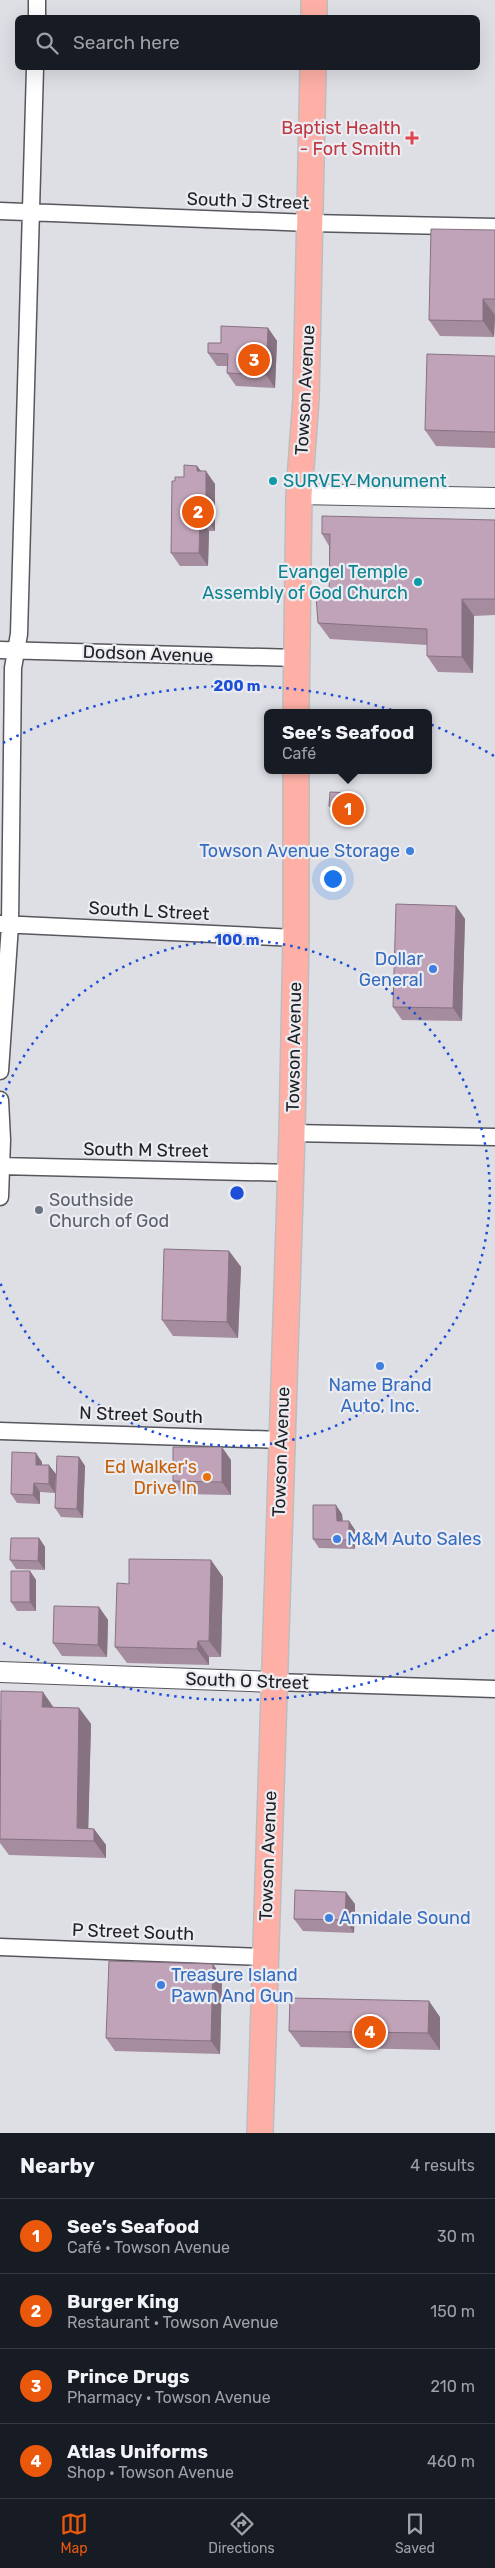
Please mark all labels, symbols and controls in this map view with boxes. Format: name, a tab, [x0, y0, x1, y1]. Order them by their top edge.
search box	[15, 15, 480, 70]
icon: search	[33, 29, 61, 57]
text: Search here	[73, 31, 180, 54]
place label: Baptist Health - Fort Smith	[281, 117, 401, 160]
marker: Baptist Health - Fort Smith	[405, 131, 419, 145]
street label: South J Street	[186, 188, 310, 214]
street label: Towson Avenue	[291, 324, 319, 456]
pin: 3	[238, 341, 270, 379]
place label: SURVEY Monument	[283, 470, 447, 492]
marker: SURVEY Monument	[267, 475, 279, 487]
pin: 2	[182, 493, 214, 531]
place label: Evangel Temple Assembly of God Church	[202, 561, 408, 604]
marker: Evangel Temple Assembly of God Church	[412, 576, 424, 588]
street label: Dodson Avenue	[82, 641, 214, 667]
text: 200 m	[213, 677, 261, 695]
popup	[264, 709, 432, 774]
text: See’s Seafood	[282, 721, 414, 744]
text: Café	[282, 744, 316, 763]
pin: 1	[332, 790, 364, 828]
place label: Towson Avenue Storage	[199, 840, 400, 862]
marker: Towson Avenue Storage	[404, 845, 416, 857]
your location	[320, 866, 346, 892]
street label: South L Street	[88, 897, 210, 925]
text: 100 m	[215, 931, 259, 949]
place label: Dollar General	[359, 948, 423, 991]
marker: Dollar General	[427, 963, 439, 975]
street label: Towson Avenue	[282, 982, 306, 1112]
street label: South M Street	[83, 1138, 209, 1162]
centre of rings	[228, 1184, 246, 1202]
place label: Southside Church of God	[49, 1189, 169, 1232]
marker: Southside Church of God	[33, 1204, 45, 1216]
marker: Name Brand Auto, Inc.	[374, 1360, 386, 1372]
place label: Name Brand Auto, Inc.	[328, 1374, 432, 1417]
street label: Towson Avenue	[268, 1386, 294, 1518]
street label: N Street South	[79, 1402, 203, 1428]
place label: Ed Walker's Drive In	[105, 1456, 197, 1499]
marker: Ed Walker's Drive In	[201, 1471, 213, 1483]
place label: M&M Auto Sales	[347, 1528, 481, 1550]
marker: M&M Auto Sales	[331, 1533, 343, 1545]
street label: South O Street	[185, 1668, 309, 1694]
street label: Towson Avenue	[255, 1790, 281, 1922]
place label: Annidale Sound	[339, 1907, 471, 1929]
marker: Annidale Sound	[323, 1912, 335, 1924]
street label: P Street South	[71, 1919, 195, 1945]
place label: Treasure Island Pawn And Gun	[171, 1964, 298, 2007]
marker: Treasure Island Pawn And Gun	[155, 1979, 167, 1991]
pin: 4	[354, 2013, 386, 2051]
text: Nearby	[20, 2153, 95, 2178]
text: 4 results	[410, 2156, 475, 2175]
text: See’s Seafood	[67, 2215, 199, 2238]
text: 1	[32, 2227, 40, 2246]
text: 30 m	[437, 2227, 475, 2246]
text: Café · Towson Avenue	[67, 2238, 230, 2257]
text: Burger King	[67, 2290, 179, 2313]
text: 2	[31, 2302, 41, 2321]
text: 150 m	[430, 2302, 475, 2321]
text: Restaurant · Towson Avenue	[67, 2313, 278, 2332]
text: Prince Drugs	[67, 2365, 190, 2388]
text: 3	[31, 2377, 41, 2396]
text: 210 m	[430, 2377, 475, 2396]
text: Pharmacy · Towson Avenue	[67, 2388, 271, 2407]
text: Atlas Uniforms	[67, 2440, 208, 2463]
text: 4	[31, 2452, 41, 2471]
text: 460 m	[427, 2452, 475, 2471]
text: Shop · Towson Avenue	[67, 2463, 234, 2482]
tab: Map	[60, 2510, 88, 2557]
tab: Directions	[208, 2510, 275, 2557]
tab: Saved	[395, 2510, 435, 2557]

